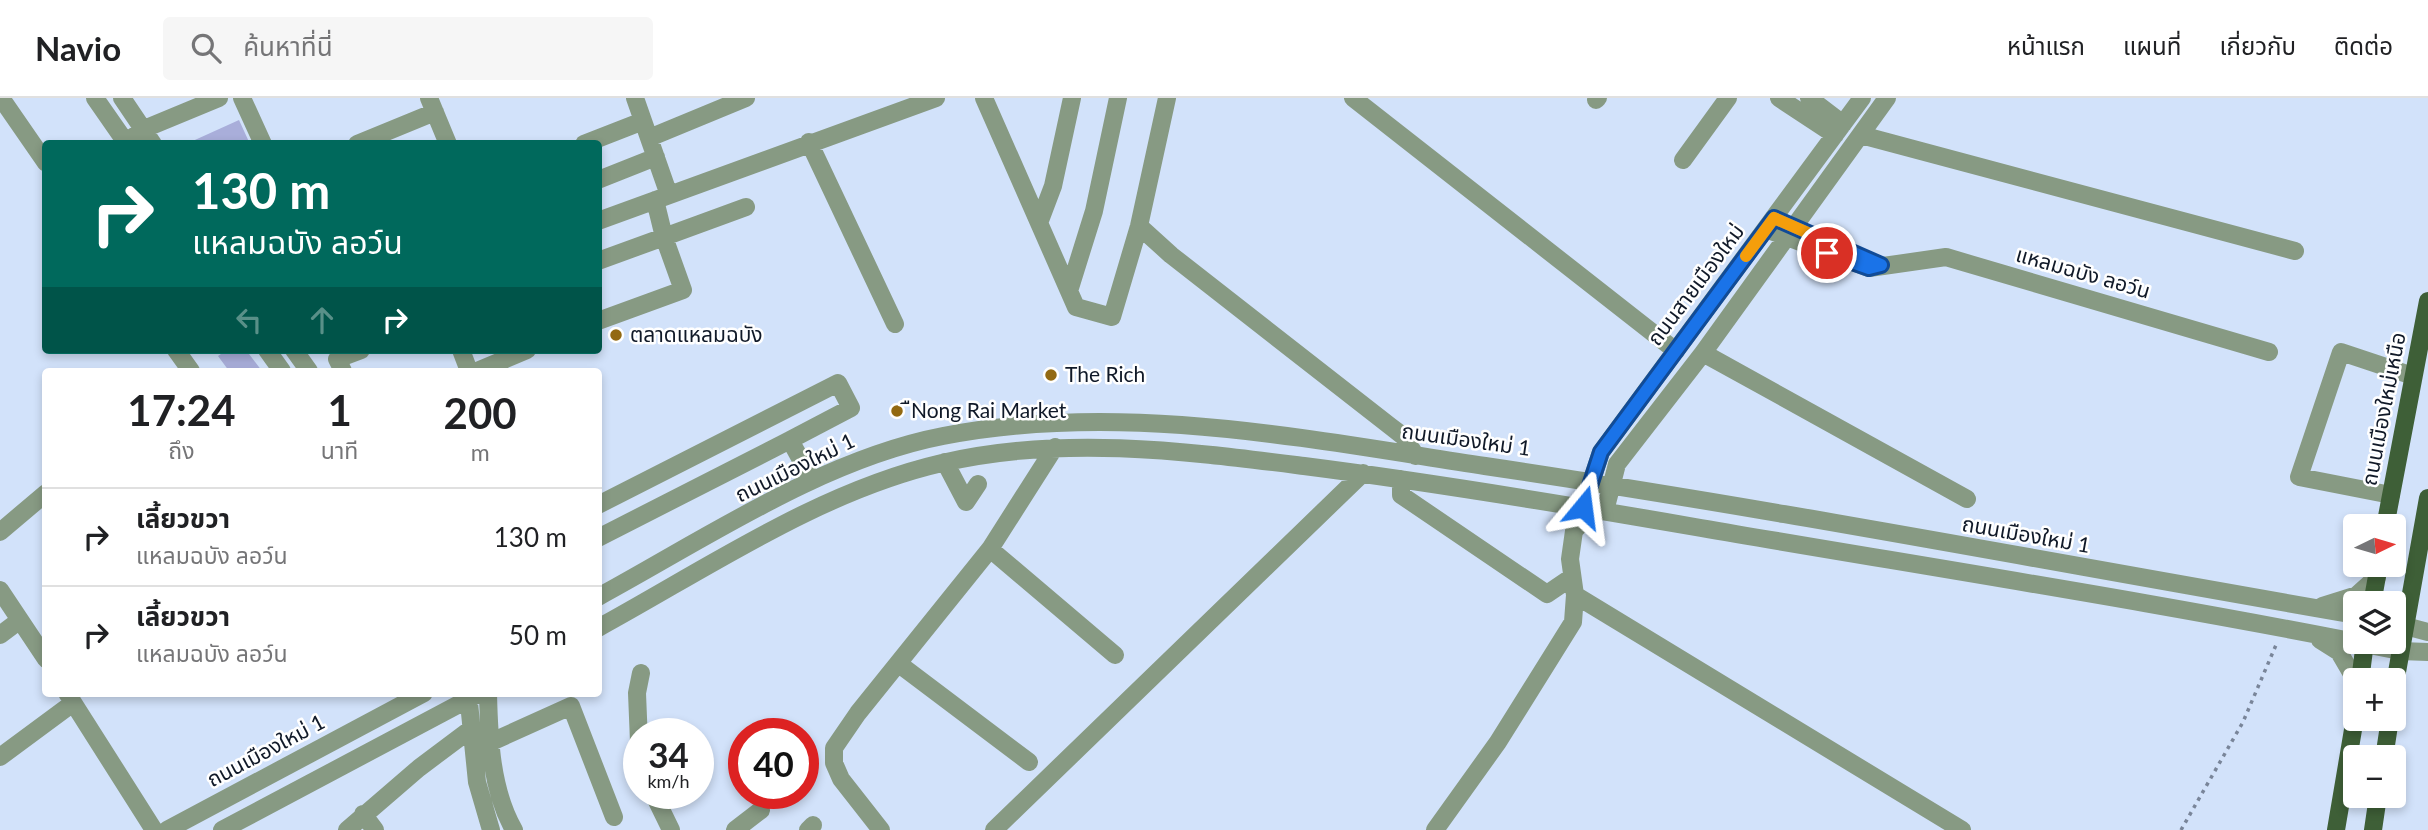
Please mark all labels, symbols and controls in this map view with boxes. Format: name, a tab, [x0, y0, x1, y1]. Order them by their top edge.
search box	[163, 17, 653, 80]
text: Navio	[35, 28, 121, 68]
icon: search	[187, 29, 225, 67]
text: ค้นหาที่นี่	[243, 30, 333, 62]
text: หน้าแรก	[2007, 31, 2085, 60]
text: แผนที่	[2123, 31, 2181, 60]
text: เกี่ยวกับ	[2219, 31, 2296, 60]
text: ติดต่อ	[2334, 31, 2393, 60]
text: 130 m	[192, 161, 330, 219]
icon: right	[77, 168, 168, 259]
street label: ถนนสายเมืองใหม่	[1641, 219, 1748, 350]
text: แหลมฉบัง ลอว์น	[192, 222, 403, 261]
pin	[1797, 223, 1857, 283]
icon: arrive	[1808, 234, 1846, 272]
street label: แหลมฉบัง ลอว์น	[2013, 240, 2153, 303]
icon: left	[230, 301, 268, 339]
icon: ahead	[303, 301, 341, 339]
icon: right	[376, 301, 414, 339]
place label: ตลาดแหลมฉบัง	[630, 321, 763, 346]
marker: ตลาดแหลมฉบัง	[608, 327, 624, 343]
street label: ถนนเมืองใหม่เหนือ	[2355, 330, 2410, 487]
place label: The Rich	[1065, 361, 1145, 386]
marker: The Rich	[1043, 367, 1059, 383]
text: 17:24	[127, 385, 236, 435]
text: 1	[327, 385, 352, 435]
text: 200	[444, 388, 517, 438]
place label: ืNong Rai Market	[900, 397, 1067, 422]
marker: ืNong Rai Market	[889, 403, 905, 419]
street label: ถนนเมืองใหม่ 1	[1400, 417, 1532, 460]
street label: ถนนเมืองใหม่ 1	[731, 427, 858, 506]
text: ถึง	[168, 436, 195, 464]
text: นาที	[321, 436, 358, 464]
text: m	[471, 438, 490, 466]
position arrow	[1546, 470, 1620, 544]
text: เลี้ยวขวา	[136, 502, 230, 534]
street label: ถนนเมืองใหม่ 1	[1960, 510, 2092, 557]
north arrow	[2343, 514, 2406, 578]
map controls	[2343, 514, 2406, 808]
icon: right	[77, 518, 115, 556]
text: 130 m	[494, 521, 567, 553]
text: แหลมฉบัง ลอว์น	[136, 541, 288, 569]
button: layers	[2343, 591, 2406, 654]
text: เลี้ยวขวา	[136, 600, 230, 632]
icon: right	[77, 616, 115, 654]
text: 50 m	[509, 619, 567, 651]
text: แหลมฉบัง ลอว์น	[136, 639, 288, 667]
button: +	[2343, 668, 2406, 731]
street label: ถนนเมืองใหม่ 1	[202, 708, 328, 791]
speed limit sign: 40	[728, 718, 819, 809]
text: 34	[648, 733, 689, 775]
button: −	[2343, 745, 2406, 808]
text: km/h	[647, 770, 690, 792]

